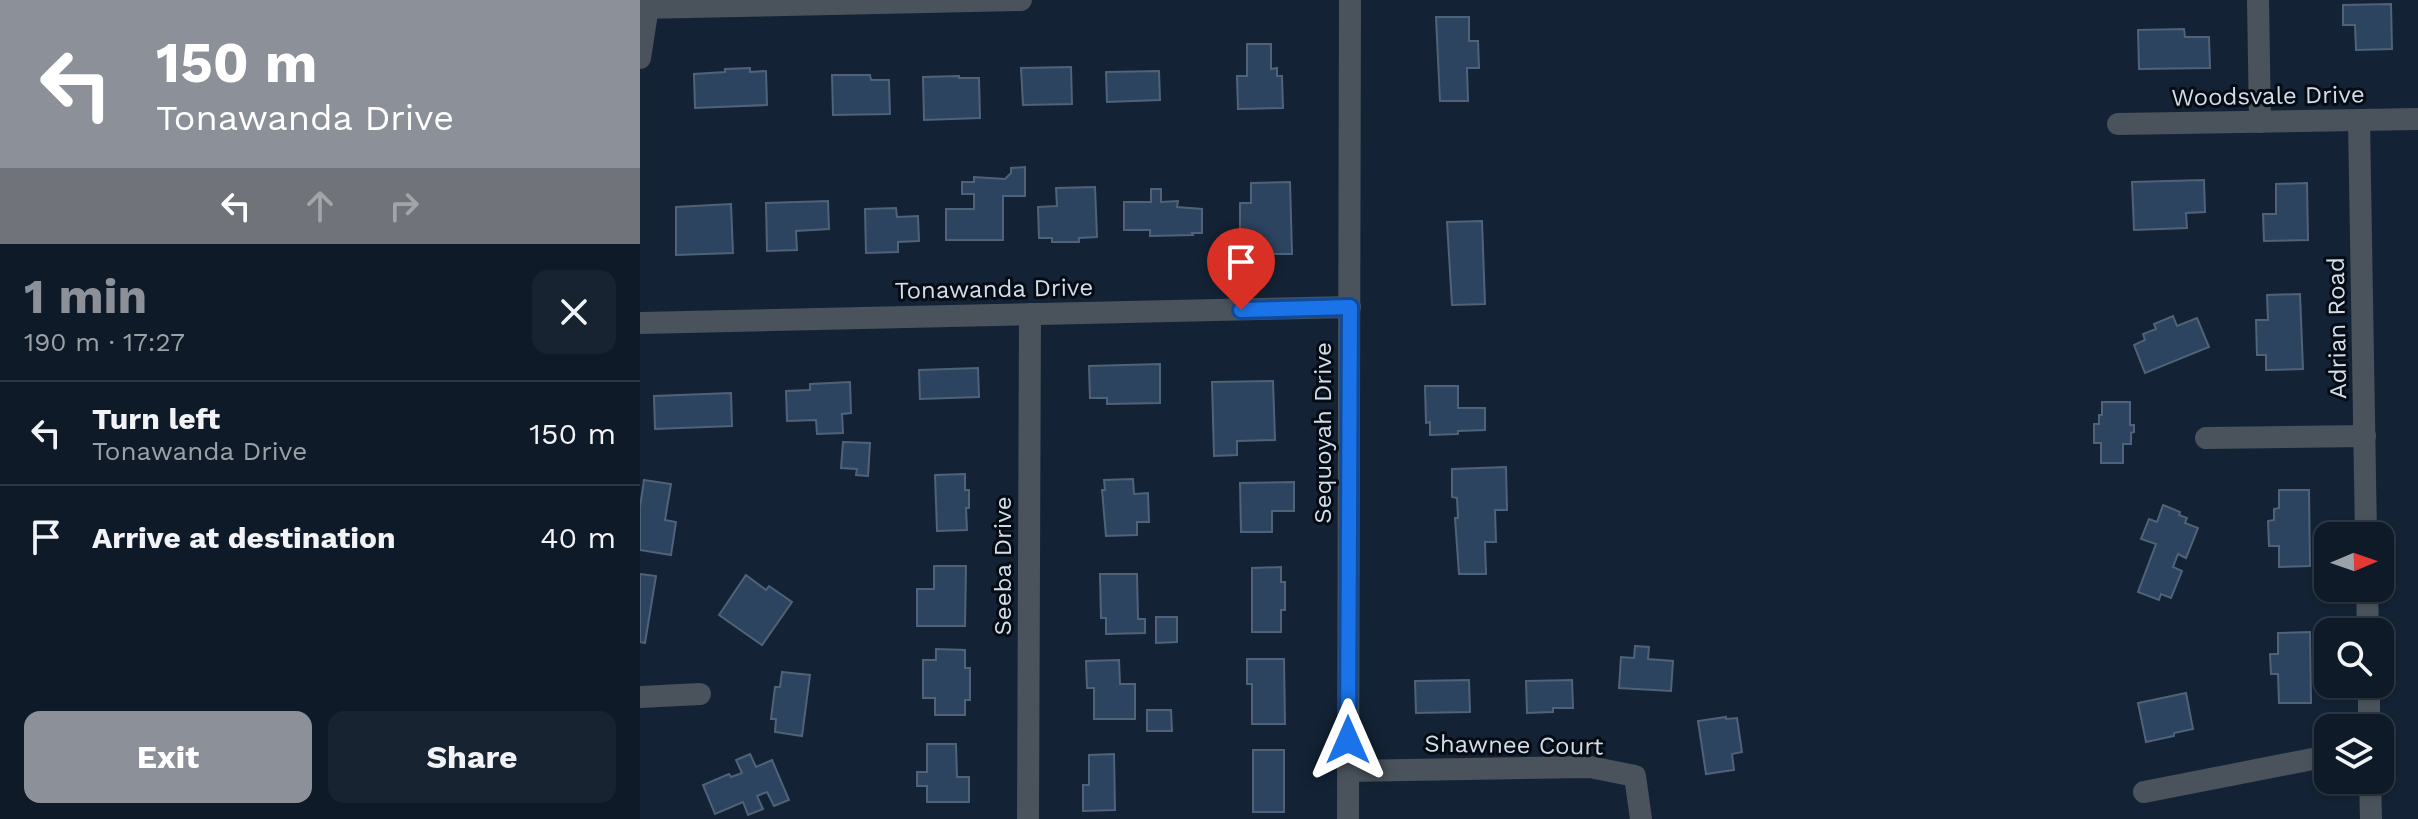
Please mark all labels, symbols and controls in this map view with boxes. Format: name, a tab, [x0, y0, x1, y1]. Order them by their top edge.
text: 150 m	[156, 30, 318, 96]
icon: left	[24, 32, 128, 136]
street label: Woodsvale Drive	[2171, 80, 2365, 112]
text: Tonawanda Drive	[156, 97, 454, 139]
icon: left	[214, 184, 258, 228]
icon: ahead	[298, 184, 342, 228]
icon: right	[382, 184, 426, 228]
pin	[1207, 228, 1275, 310]
icon: arrive	[1219, 240, 1263, 284]
street label: Adrian Road	[2322, 257, 2352, 399]
text: 1 min	[24, 268, 147, 325]
button: close	[532, 270, 616, 354]
street label: Tonawanda Drive	[894, 273, 1094, 305]
text: 190 m · 17:27	[24, 327, 185, 357]
street label: Sequoyah Drive	[1309, 342, 1337, 524]
text: Turn left	[92, 401, 220, 436]
icon: left	[24, 411, 68, 455]
text: 150 m	[529, 416, 616, 451]
text: Tonawanda Drive	[92, 436, 307, 466]
street label: Seeba Drive	[989, 496, 1017, 636]
icon: arrive	[24, 515, 68, 559]
text: Arrive at destination	[92, 520, 396, 555]
text: 40 m	[540, 520, 616, 555]
north arrow	[2314, 522, 2394, 602]
map controls	[2314, 522, 2394, 794]
button: search	[2314, 618, 2394, 698]
position arrow	[1306, 698, 1390, 782]
button: Exit	[24, 711, 312, 803]
button: Share	[328, 711, 616, 803]
button: layers	[2314, 714, 2394, 794]
street label: Shawnee Court	[1424, 729, 1604, 761]

